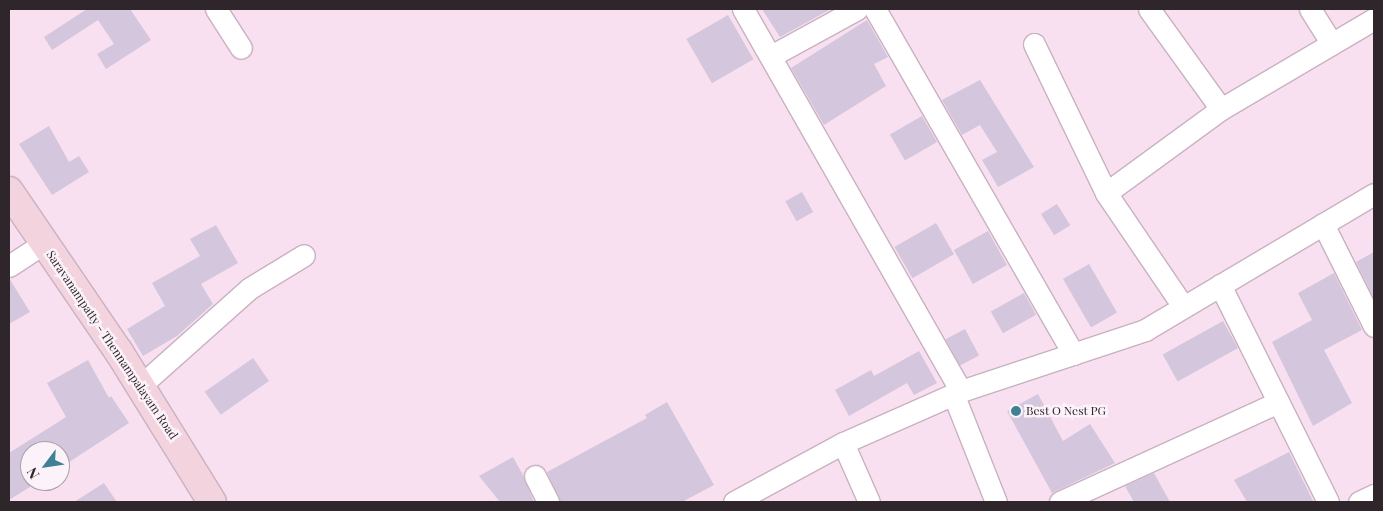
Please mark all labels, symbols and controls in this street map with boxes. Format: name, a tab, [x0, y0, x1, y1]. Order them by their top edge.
street label: Saravanampatty - Thennampalayam Road	[43, 248, 181, 442]
place label: Best O Nest PG	[1026, 404, 1106, 418]
marker: Best O Nest PG	[1010, 405, 1022, 417]
north arrow	[20, 441, 70, 491]
text: N	[22, 464, 43, 483]

